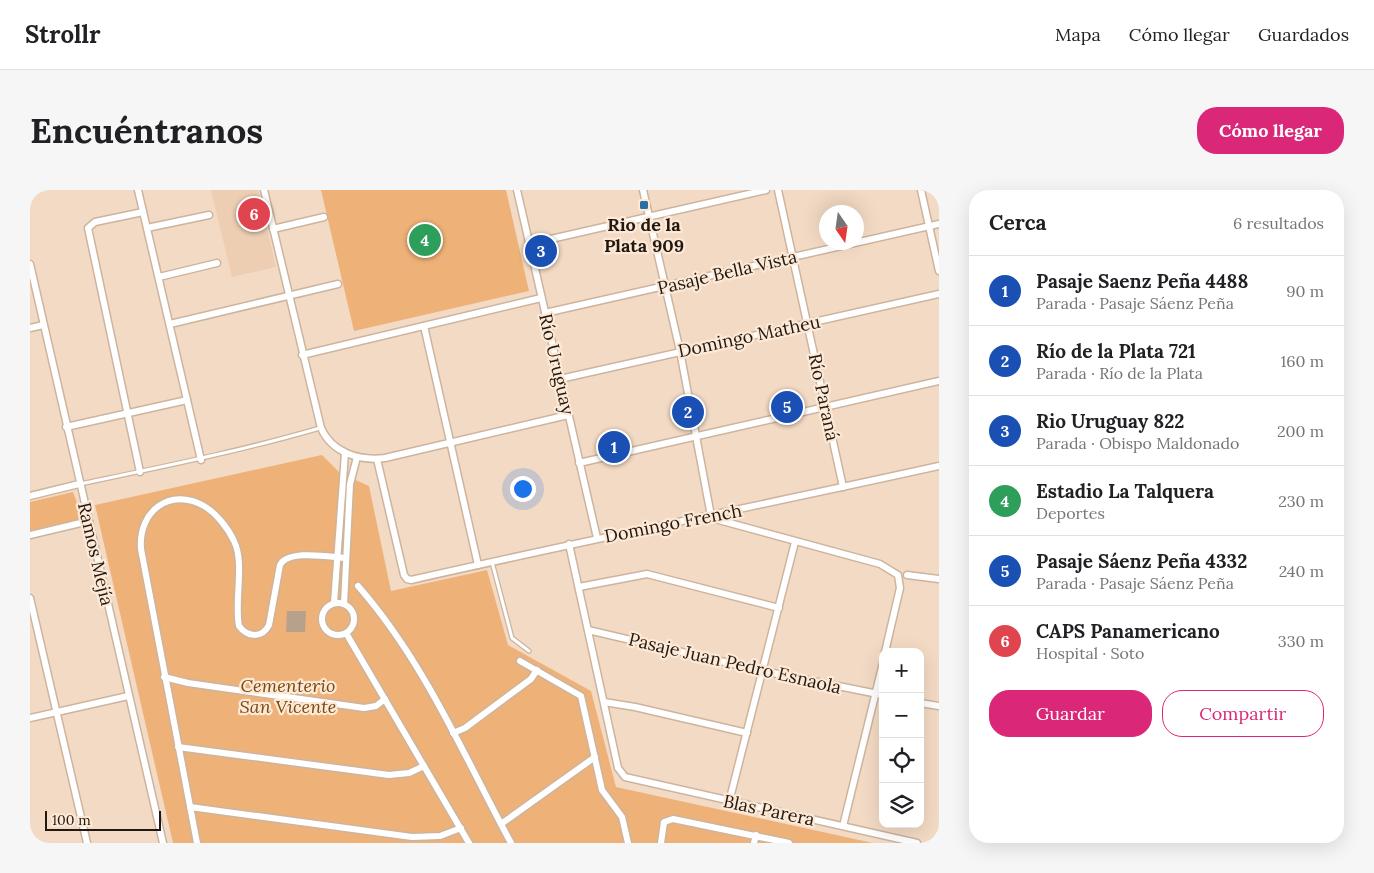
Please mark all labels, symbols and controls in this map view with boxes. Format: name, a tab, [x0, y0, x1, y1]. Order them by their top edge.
text: Strollr	[25, 19, 100, 50]
text: Mapa	[1055, 23, 1101, 46]
text: Cómo llegar	[1129, 23, 1230, 46]
text: Guardados	[1258, 23, 1349, 46]
button: Cómo llegar	[1197, 107, 1344, 154]
text: Encuéntranos	[30, 108, 263, 153]
pin: 6	[238, 195, 270, 233]
marker: Rio de la Plata 909	[638, 199, 650, 211]
north arrow	[819, 205, 864, 250]
text: Cerca	[989, 209, 1047, 236]
place label: Rio de la Plata 909	[604, 213, 684, 257]
text: 6 resultados	[1233, 213, 1324, 233]
pin: 4	[409, 221, 441, 259]
pin: 3	[525, 232, 557, 270]
street label: Pasaje Bella Vista	[655, 245, 799, 299]
text: Pasaje Saenz Peña 4488	[1036, 269, 1248, 293]
text: 1	[1002, 281, 1008, 301]
text: 90 m	[1286, 281, 1324, 301]
text: Parada · Pasaje Sáenz Peña	[1036, 293, 1234, 313]
street label: Domingo Matheu	[676, 310, 823, 362]
street label: Río Uruguay	[534, 311, 580, 417]
text: Río de la Plata 721	[1036, 339, 1196, 363]
street label: Río Paraná	[804, 351, 844, 443]
text: 2	[1001, 351, 1009, 371]
text: 160 m	[1280, 351, 1324, 371]
text: Parada · Río de la Plata	[1036, 363, 1203, 383]
pin: 5	[771, 388, 803, 426]
pin: 2	[672, 393, 704, 431]
text: Rio Uruguay 822	[1036, 409, 1184, 433]
text: 3	[1001, 421, 1009, 441]
text: 200 m	[1277, 421, 1324, 441]
pin: 1	[598, 428, 630, 466]
text: Parada · Obispo Maldonado	[1036, 433, 1239, 453]
your location	[510, 476, 536, 502]
text: Estadio La Talquera	[1036, 479, 1214, 503]
text: 4	[1001, 491, 1009, 511]
text: 230 m	[1278, 491, 1324, 511]
street label: Domingo French	[602, 498, 744, 548]
street label: Ramos Mejía	[73, 500, 119, 608]
text: Deportes	[1036, 503, 1105, 523]
text: Pasaje Sáenz Peña 4332	[1036, 549, 1247, 573]
text: 5	[1001, 561, 1009, 581]
text: 240 m	[1279, 561, 1324, 581]
text: Parada · Pasaje Sáenz Peña	[1036, 573, 1234, 593]
text: CAPS Panamericano	[1036, 619, 1220, 643]
street label: Pasaje Juan Pedro Esnaola	[626, 627, 844, 699]
text: 6	[1000, 631, 1010, 651]
text: 330 m	[1278, 631, 1324, 651]
text: Hospital · Soto	[1036, 643, 1144, 663]
map controls	[879, 648, 924, 828]
button: +	[879, 648, 924, 693]
park label: Cementerio San Vicente	[240, 674, 336, 718]
button: Guardar	[989, 690, 1152, 737]
button: Compartir	[1162, 690, 1324, 737]
button: −	[879, 693, 924, 738]
button: locate	[879, 738, 924, 783]
button: layers	[879, 783, 924, 828]
street label: Blas Parera	[721, 789, 817, 831]
scale bar	[45, 808, 161, 831]
text: 100 m	[52, 811, 91, 829]

